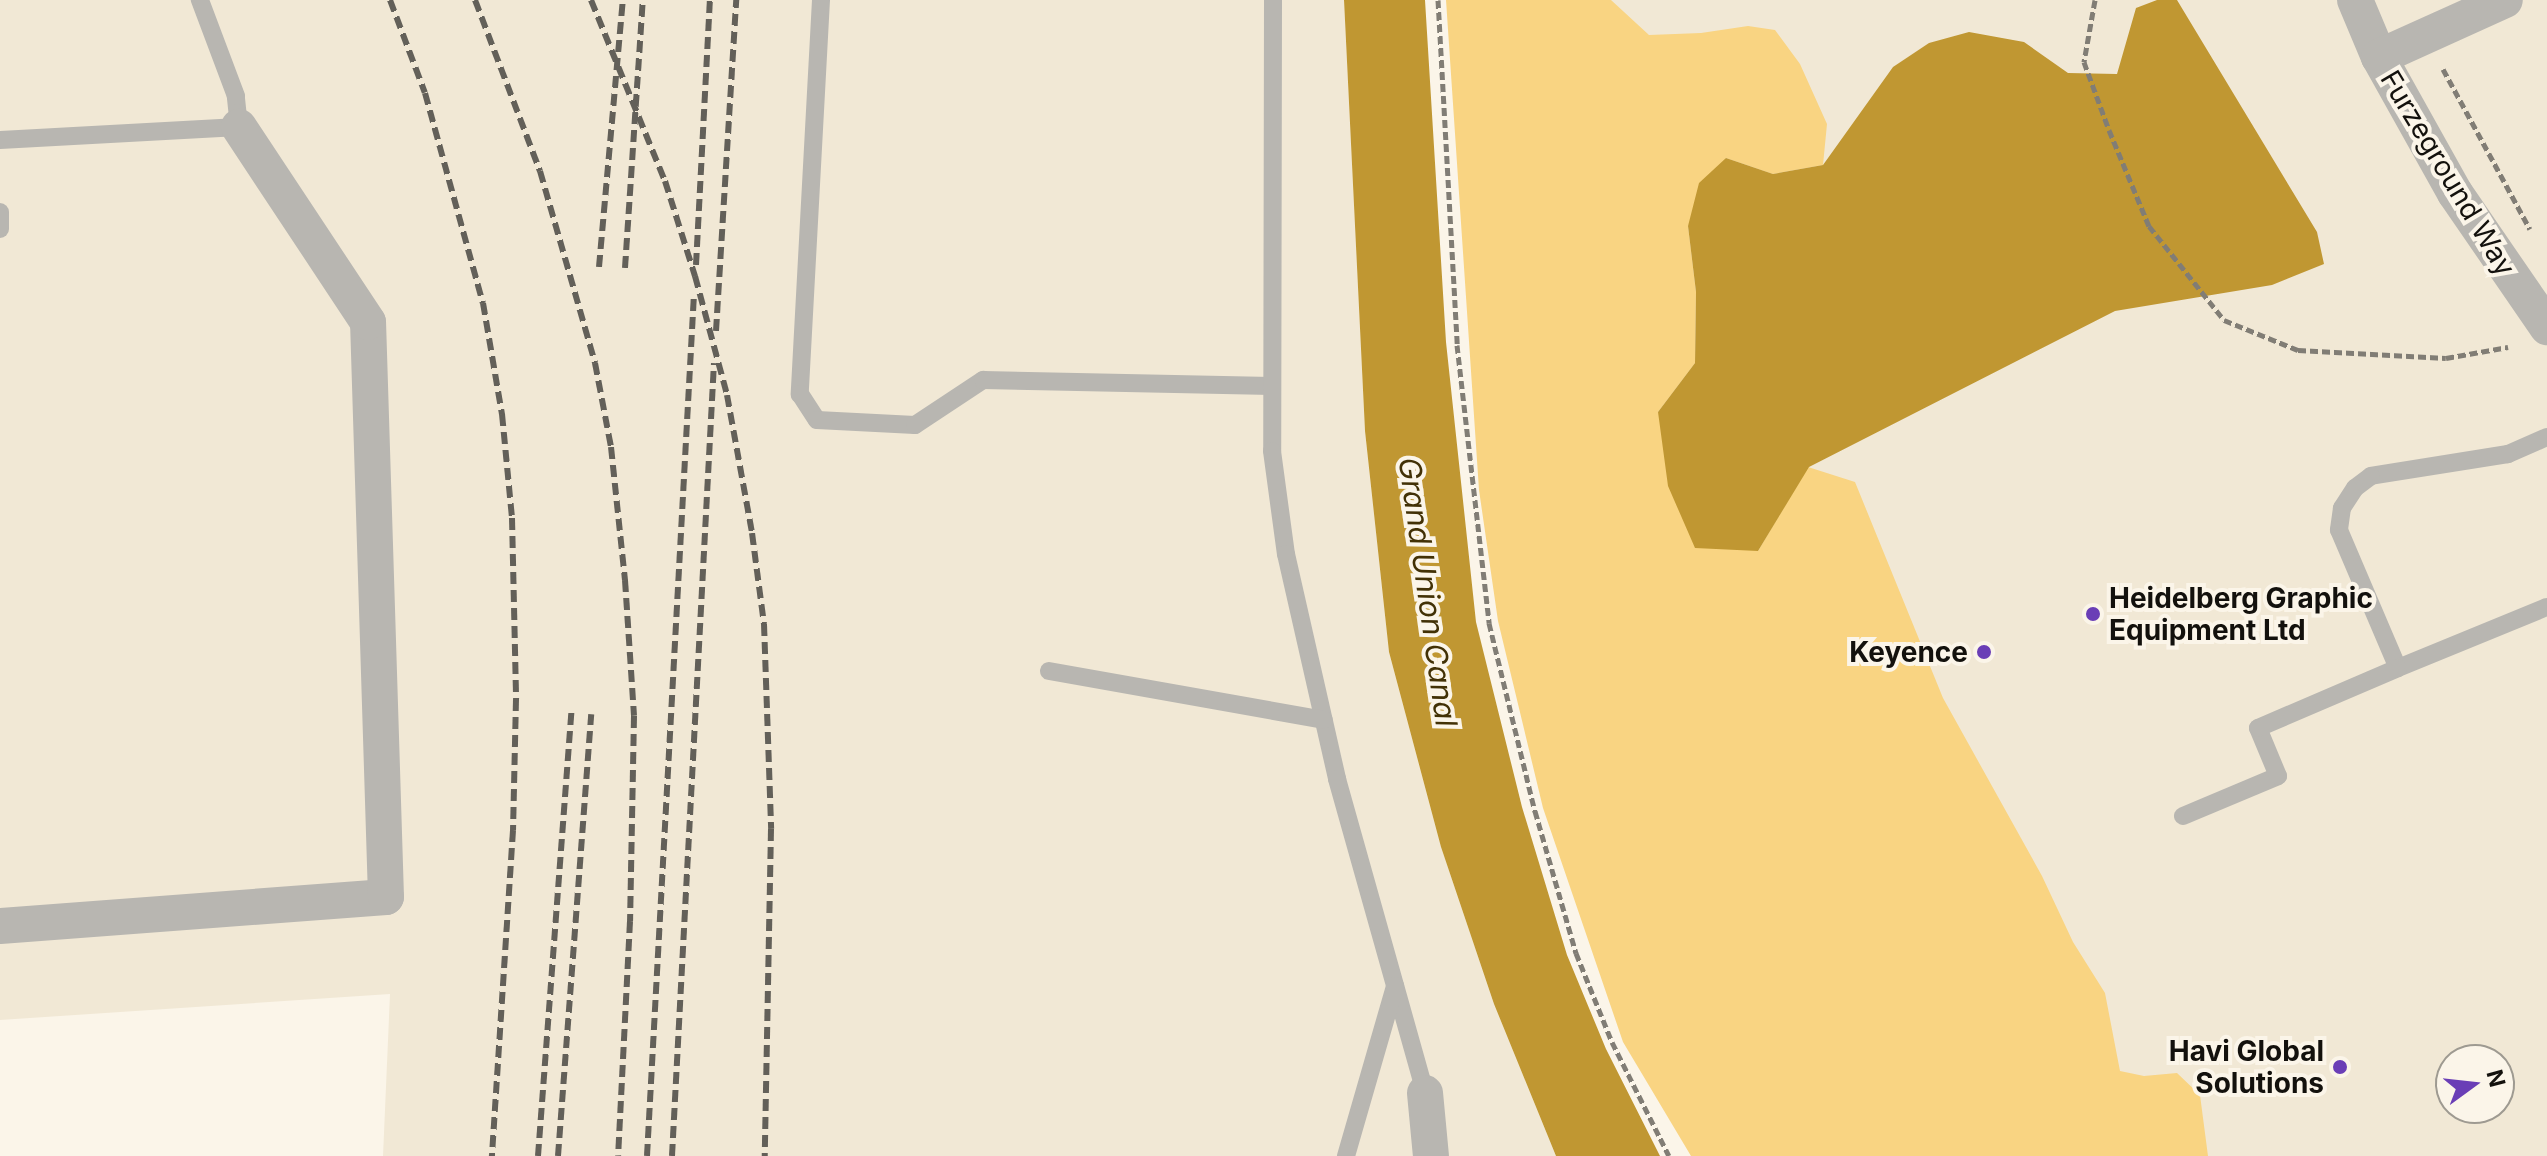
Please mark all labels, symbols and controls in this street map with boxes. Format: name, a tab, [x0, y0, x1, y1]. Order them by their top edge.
street label: Furzeground Way	[2373, 64, 2523, 282]
water label: Grand Union Canal	[1391, 455, 1465, 729]
place label: Heidelberg Graphic Equipment Ltd	[2109, 581, 2373, 647]
marker: Heidelberg Graphic Equipment Ltd	[2084, 605, 2102, 623]
place label: Keyence	[1849, 635, 1968, 669]
marker: Keyence	[1975, 643, 1993, 661]
place label: Havi Global Solutions	[2169, 1034, 2324, 1100]
north arrow	[2435, 1044, 2515, 1124]
marker: Havi Global Solutions	[2331, 1058, 2349, 1076]
text: N	[2482, 1067, 2511, 1090]

